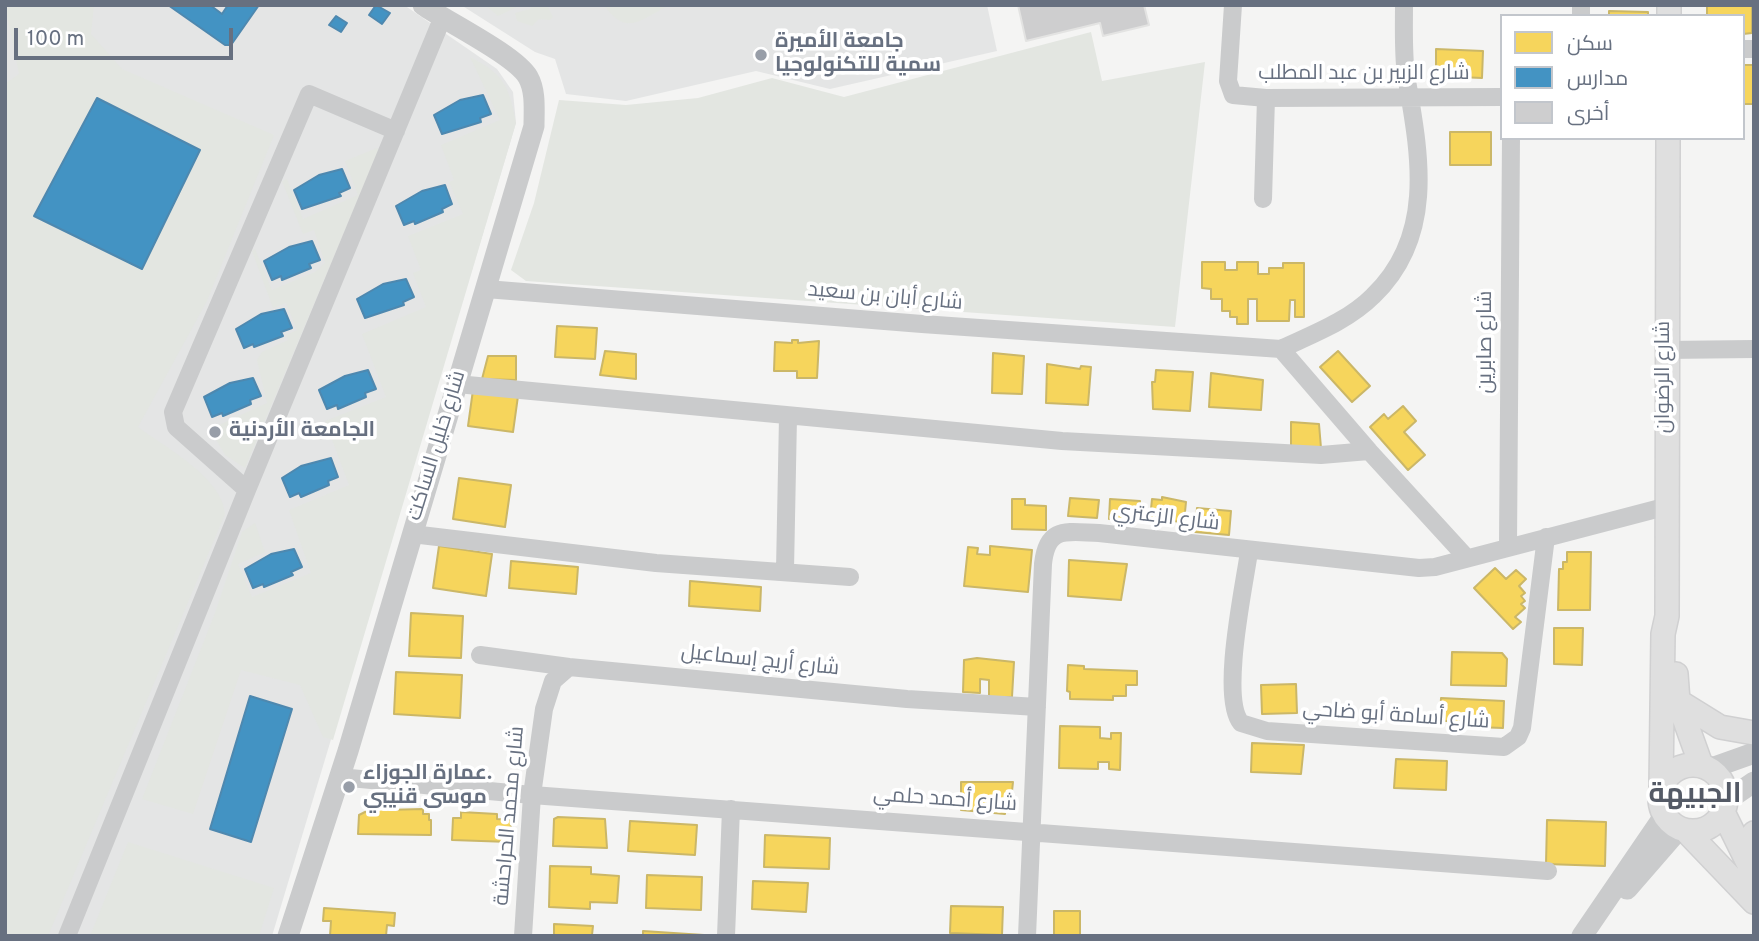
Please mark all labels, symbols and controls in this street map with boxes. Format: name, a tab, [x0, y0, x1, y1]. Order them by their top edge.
scale bar	[18, 14, 236, 58]
legend	[1500, 14, 1745, 140]
text: 100 m	[27, 26, 84, 53]
place label: جامعة الأميرة سمية للتكنولوجيا	[775, 30, 941, 80]
text: سكن	[1567, 31, 1613, 58]
marker: جامعة الأميرة سمية للتكنولوجيا	[753, 47, 769, 63]
street label: شارع الزبير بن عبد المطلب	[1258, 62, 1470, 88]
text: مدارس	[1567, 66, 1628, 93]
text: أخرى	[1567, 101, 1609, 128]
street label: شارع أبان بن سعيد	[807, 279, 963, 317]
street label: شارع صابرين	[1474, 291, 1500, 393]
street label: شارع الرضوان	[1652, 321, 1678, 433]
street label: شارع خليل الساكت	[403, 368, 473, 524]
place label: الجامعة الأردنية	[229, 419, 375, 445]
marker: الجامعة الأردنية	[207, 424, 223, 440]
street label: شارع الزعتري	[1111, 500, 1221, 538]
street label: شارع أريج إسماعيل	[680, 641, 840, 683]
street label: شارع أسامة أبو ضاحي	[1302, 698, 1490, 736]
street label: شارع محمد الحراحشة	[491, 725, 531, 907]
place label: عمارة الجوزاء. موسى قنيبي	[363, 762, 492, 812]
marker: عمارة الجوزاء. موسى قنيبي	[341, 779, 357, 795]
district label: الجبيهة	[1649, 779, 1741, 813]
street label: شارع أحمد حلمي	[872, 783, 1018, 819]

